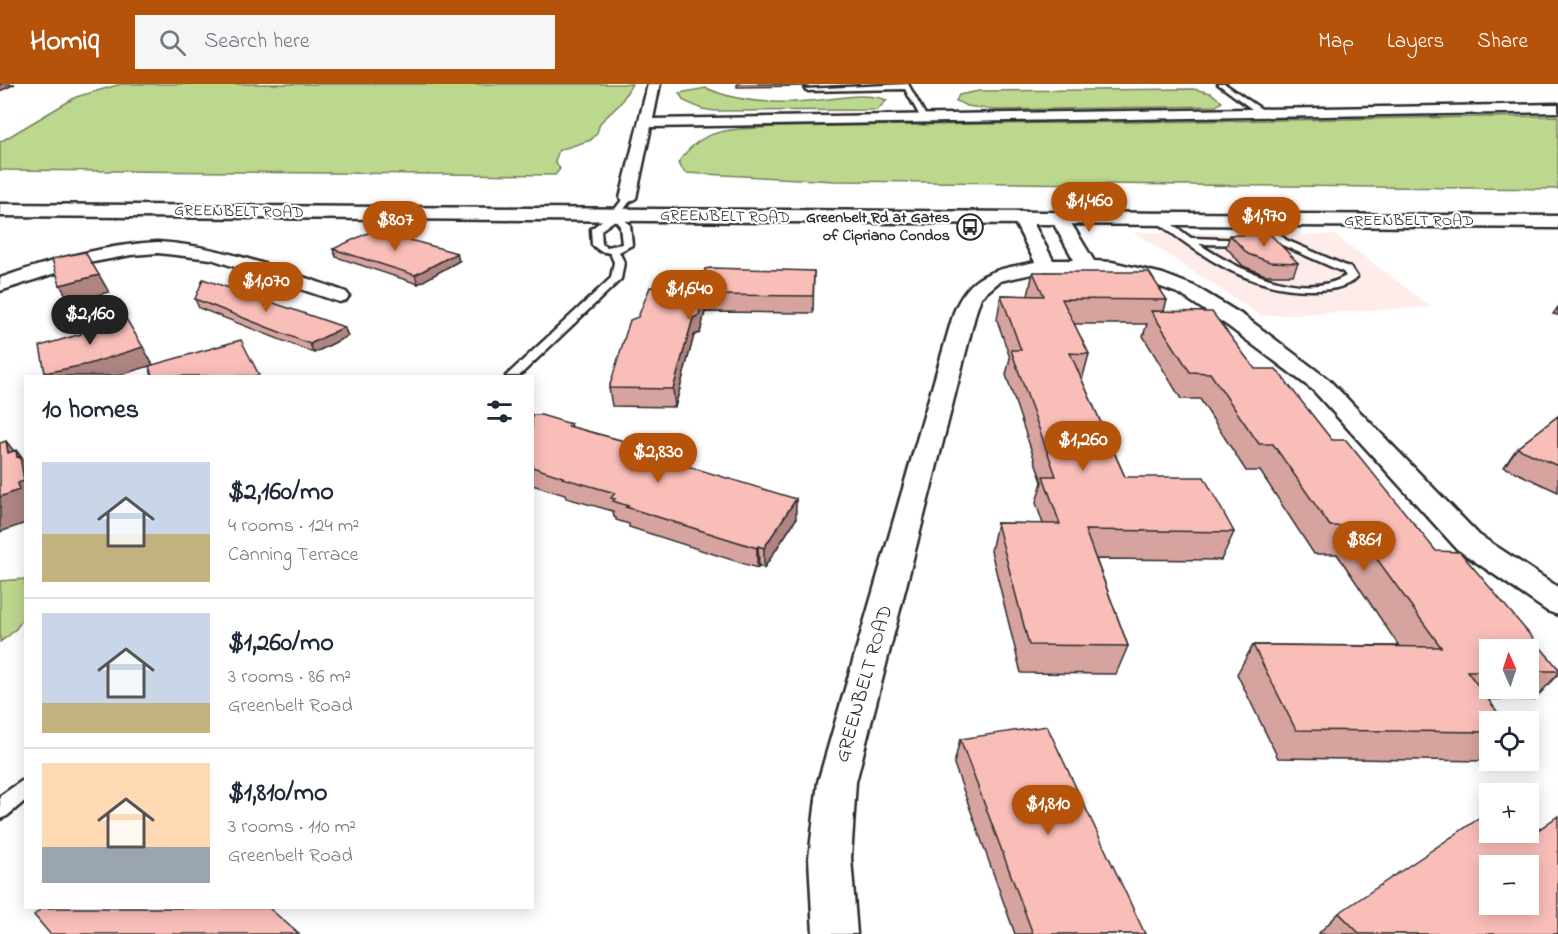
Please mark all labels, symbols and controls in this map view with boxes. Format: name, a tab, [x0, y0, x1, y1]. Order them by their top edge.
search box	[135, 15, 555, 69]
text: Homiq	[30, 22, 99, 63]
icon: search	[156, 26, 189, 59]
text: Search here	[204, 26, 310, 58]
text: Map	[1318, 27, 1354, 57]
text: Layers	[1387, 27, 1444, 57]
text: Share	[1477, 27, 1528, 57]
pin: $1,460	[1040, 182, 1138, 233]
text: $1,460	[1065, 187, 1113, 216]
pin: $1,970	[1215, 197, 1313, 248]
street label: GREENBELT ROAD	[174, 199, 304, 225]
pin: $807	[359, 201, 431, 252]
text: $1,970	[1242, 202, 1286, 231]
street label: GREENBELT ROAD	[660, 204, 790, 230]
text: $807	[377, 206, 413, 235]
place label: Greenbelt Rd at Gates of Cipriano Condos	[806, 206, 950, 248]
street label: GREENBELT ROAD	[1344, 209, 1474, 233]
bus stop icon: Greenbelt Rd at Gates of Cipriano Condos	[955, 212, 985, 242]
pin: $1,070	[217, 262, 315, 313]
text: $1,070	[242, 267, 290, 296]
pin: $1,640	[640, 270, 738, 321]
text: $1,640	[665, 275, 713, 304]
pin: $2,160	[41, 295, 139, 346]
text: $2,160	[65, 300, 115, 329]
text: 10 homes	[42, 392, 139, 430]
icon: filters	[483, 395, 516, 428]
pin: $1,260	[1034, 421, 1132, 472]
text: $1,260	[1058, 426, 1108, 455]
pin: $2,830	[609, 433, 707, 484]
text: $2,830	[633, 438, 683, 467]
text: $2,160/mo	[228, 474, 334, 512]
icon: home	[90, 486, 162, 558]
text: 4 rooms · 124 m²	[228, 512, 359, 541]
pin: $861	[1328, 521, 1400, 572]
text: $861	[1347, 526, 1381, 555]
text: Canning Terrace	[228, 541, 358, 570]
street label: GREENBELT ROAD	[829, 602, 901, 766]
text: $1,260/mo	[228, 625, 334, 663]
icon: home	[90, 637, 162, 709]
north arrow	[1479, 639, 1539, 699]
map controls	[1479, 639, 1539, 915]
text: 3 rooms · 86 m²	[228, 663, 351, 692]
text: Greenbelt Road	[228, 692, 353, 721]
button: locate	[1479, 711, 1539, 771]
text: $1,810/mo	[228, 775, 327, 813]
button: +	[1479, 783, 1539, 843]
pin: $1,810	[999, 785, 1097, 836]
icon: home	[90, 787, 162, 859]
text: $1,810	[1026, 790, 1070, 819]
text: 3 rooms · 110 m²	[228, 813, 356, 842]
text: Greenbelt Road	[228, 842, 353, 871]
button: −	[1479, 855, 1539, 915]

